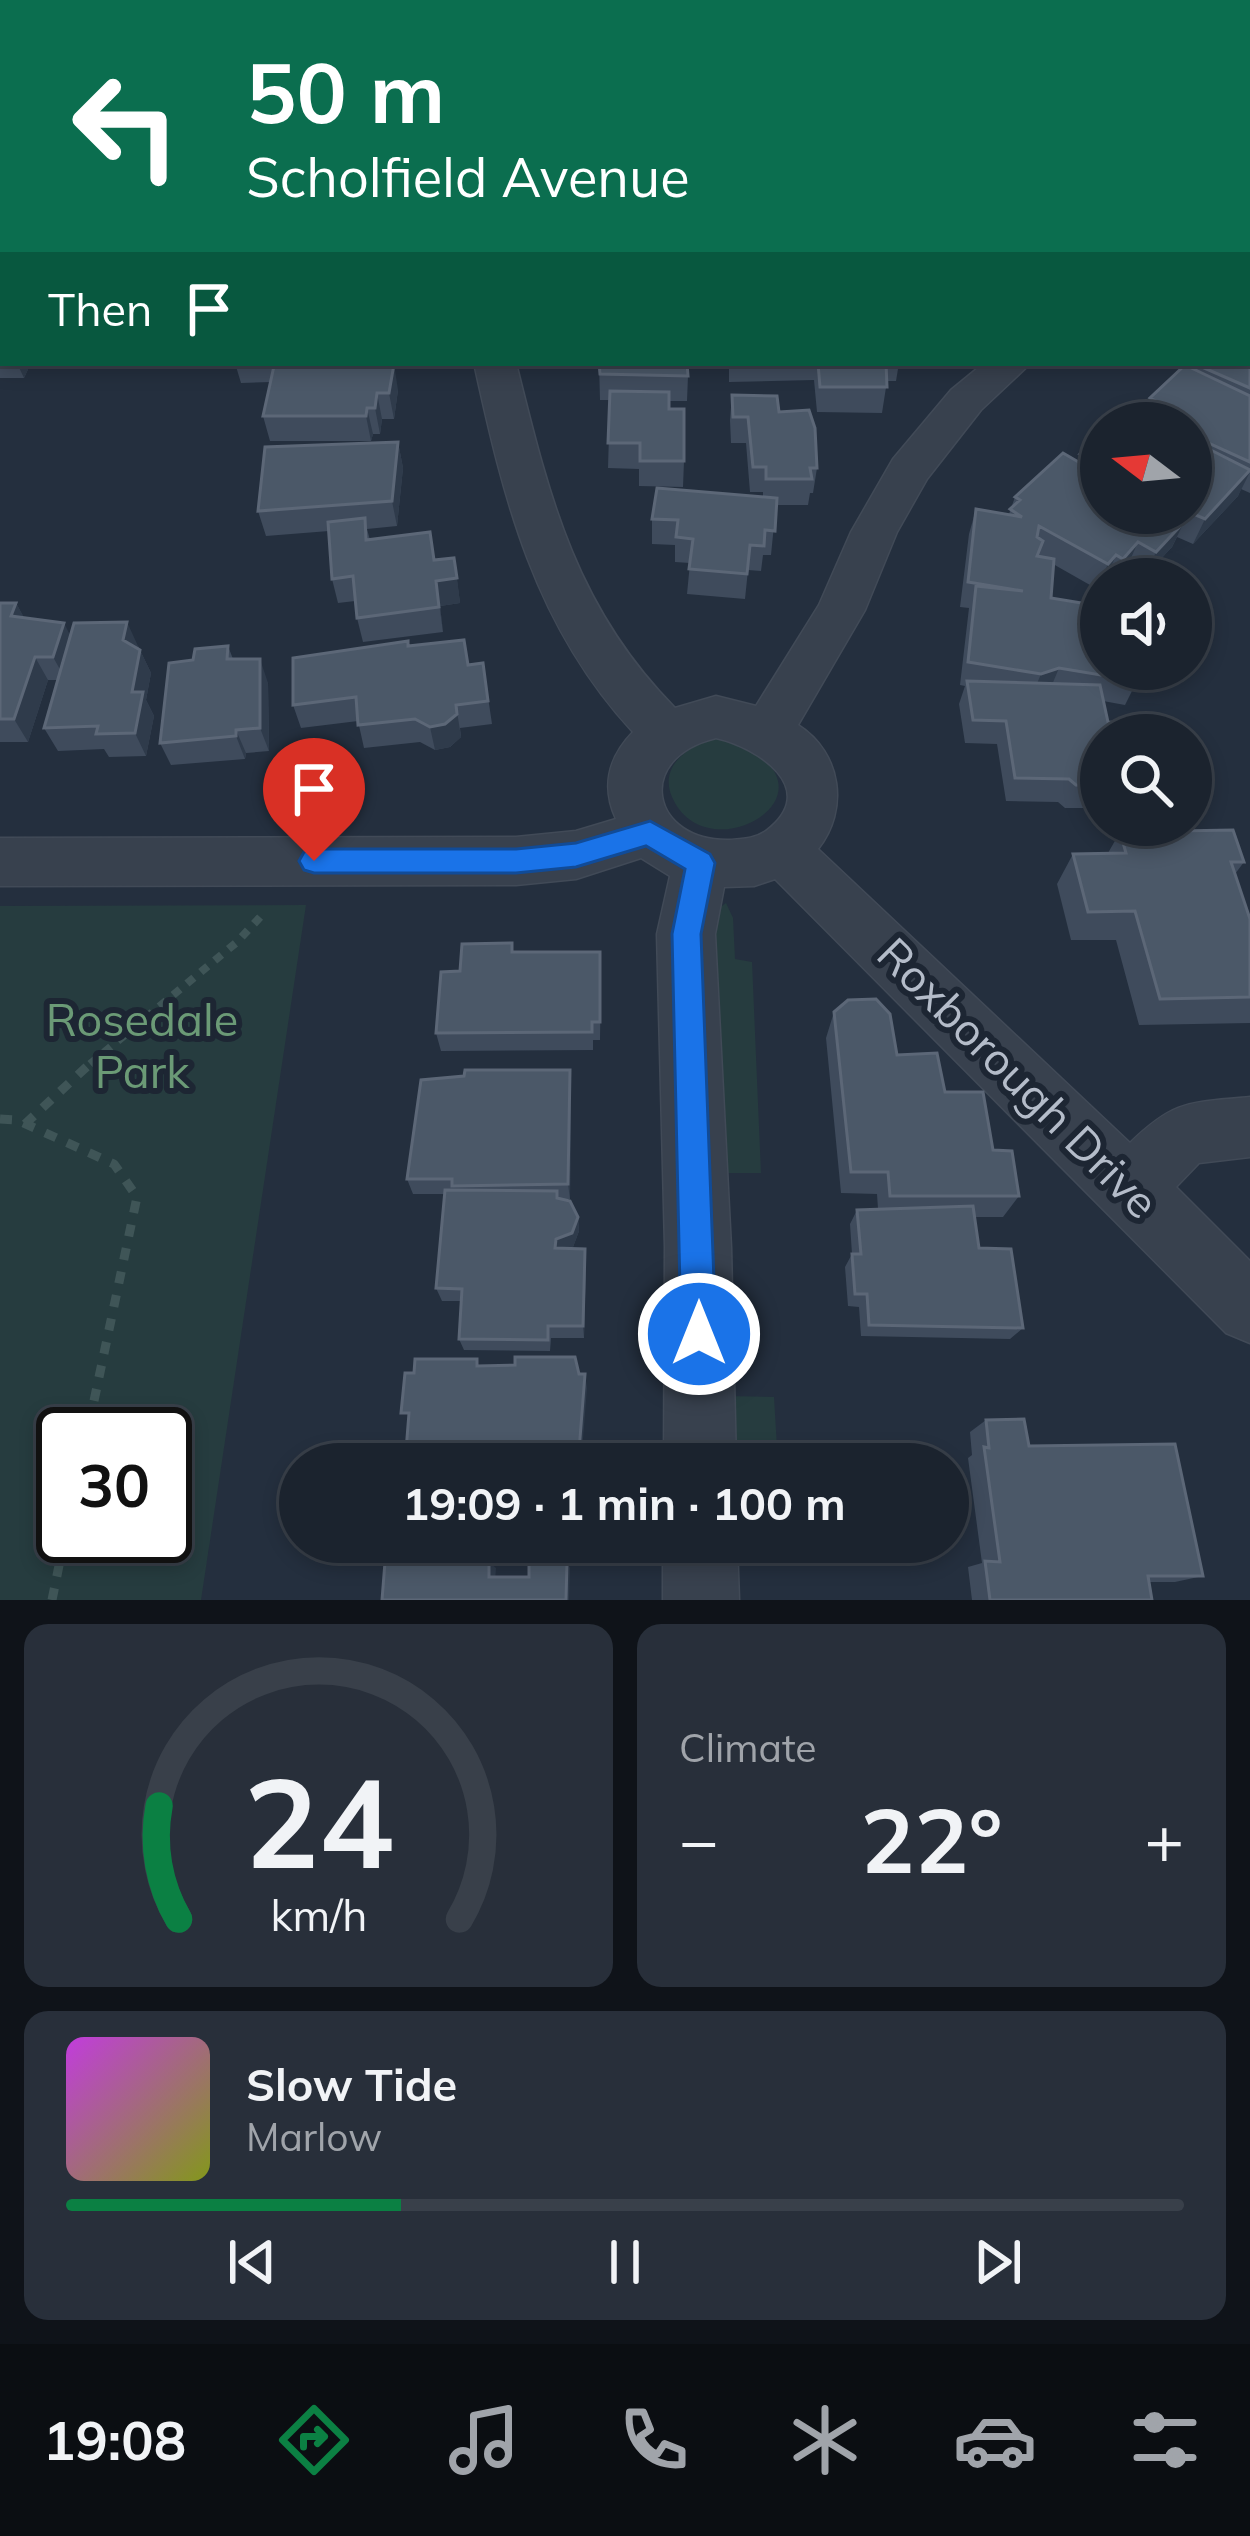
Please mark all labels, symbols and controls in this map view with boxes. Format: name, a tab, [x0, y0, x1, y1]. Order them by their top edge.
text: 50 m	[246, 39, 445, 144]
icon: left	[48, 48, 204, 204]
text: Scholfield Avenue	[246, 143, 690, 211]
icon: arrive	[176, 276, 242, 342]
text: Then	[48, 281, 152, 337]
north arrow	[1080, 402, 1212, 534]
map controls	[1080, 402, 1212, 846]
button: sound	[1080, 558, 1212, 690]
button: search	[1080, 714, 1212, 846]
pin	[263, 738, 365, 861]
icon: arrive	[281, 756, 347, 822]
street label: Roxborough Drive	[867, 925, 1171, 1229]
park label: Rosedale Park	[46, 991, 238, 1099]
position arrow	[636, 1271, 762, 1397]
speed limit sign: 30	[36, 1407, 192, 1563]
text: 19:09 · 1 min · 100 m	[402, 1475, 846, 1531]
text: Climate	[679, 1723, 817, 1772]
text: 24	[244, 1743, 393, 1899]
text: 22°	[860, 1783, 1003, 1896]
text: −	[679, 1798, 719, 1881]
text: +	[1144, 1798, 1184, 1881]
text: km/h	[270, 1887, 367, 1941]
text: Slow Tide	[246, 2056, 457, 2112]
text: Marlow	[246, 2112, 382, 2161]
icon: previous	[219, 2229, 285, 2295]
icon: pause	[592, 2229, 658, 2295]
icon: next	[965, 2229, 1031, 2295]
icon: directions	[272, 2398, 356, 2482]
icon: music	[442, 2398, 526, 2482]
icon: phone	[612, 2398, 696, 2482]
icon: climate	[783, 2398, 867, 2482]
icon: car	[953, 2398, 1037, 2482]
icon: filters	[1123, 2398, 1207, 2482]
text: 19:08	[43, 2406, 186, 2474]

